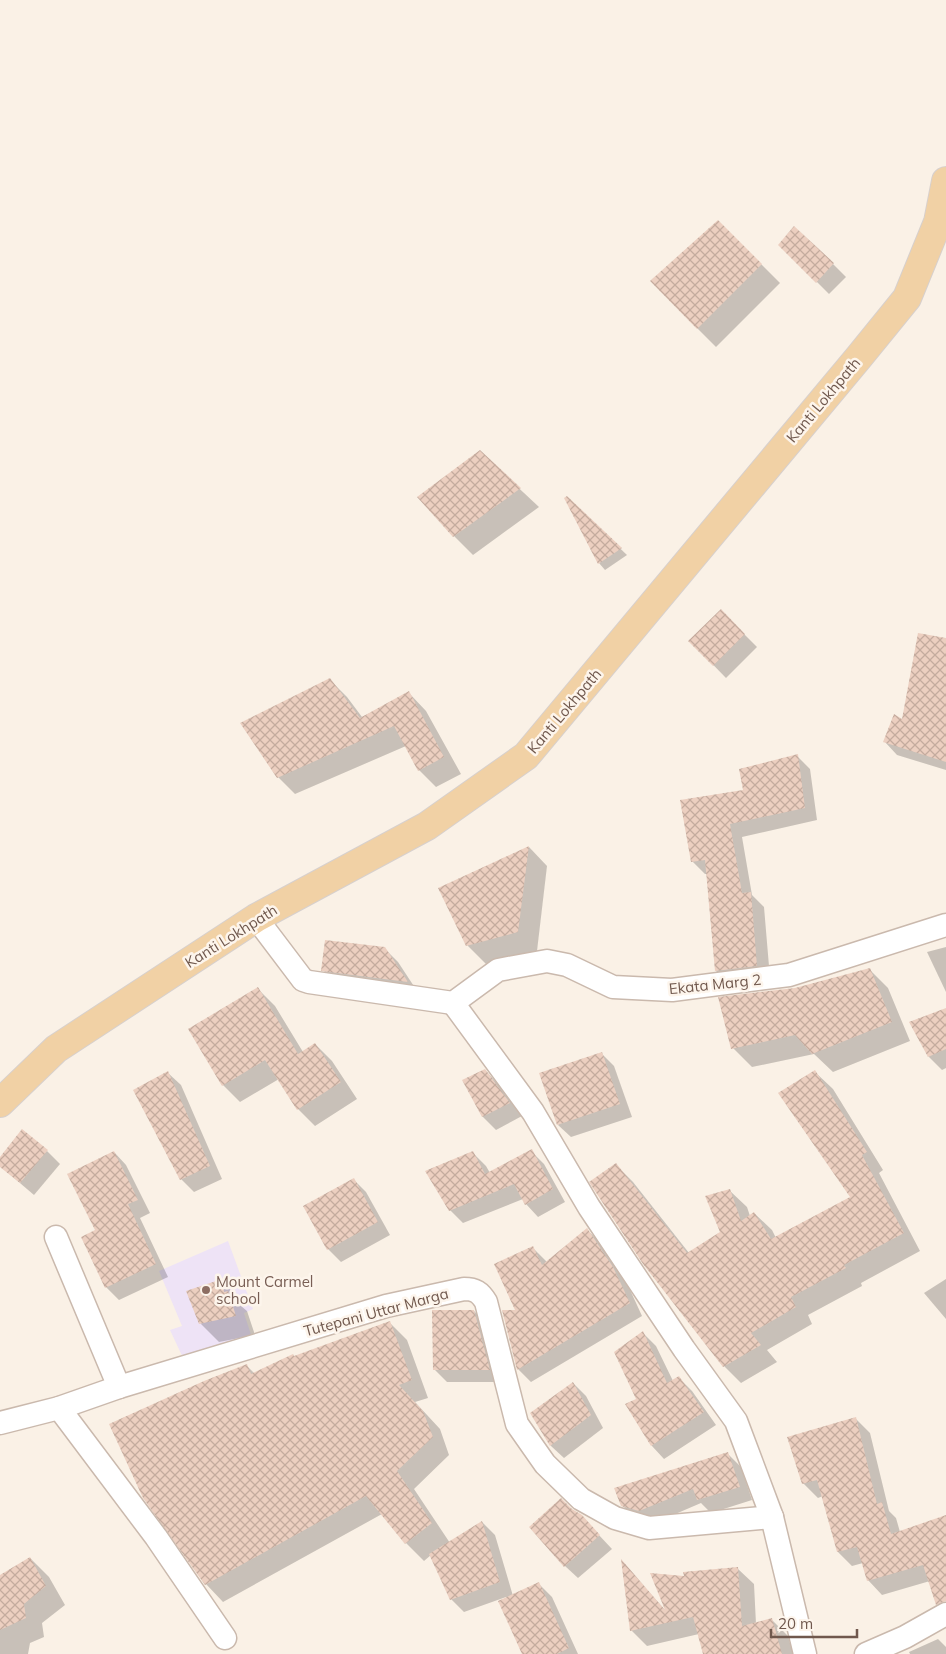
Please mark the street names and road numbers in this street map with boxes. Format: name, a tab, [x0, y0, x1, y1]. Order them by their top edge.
street label: Kanti Lokhpath	[782, 354, 864, 446]
street label: Kanti Lokhpath	[523, 665, 605, 757]
street label: Kanti Lokhpath	[181, 900, 281, 972]
street label: Ekata Marg 2	[668, 970, 762, 998]
street label: Tutepani Uttar Marga	[302, 1284, 450, 1340]

